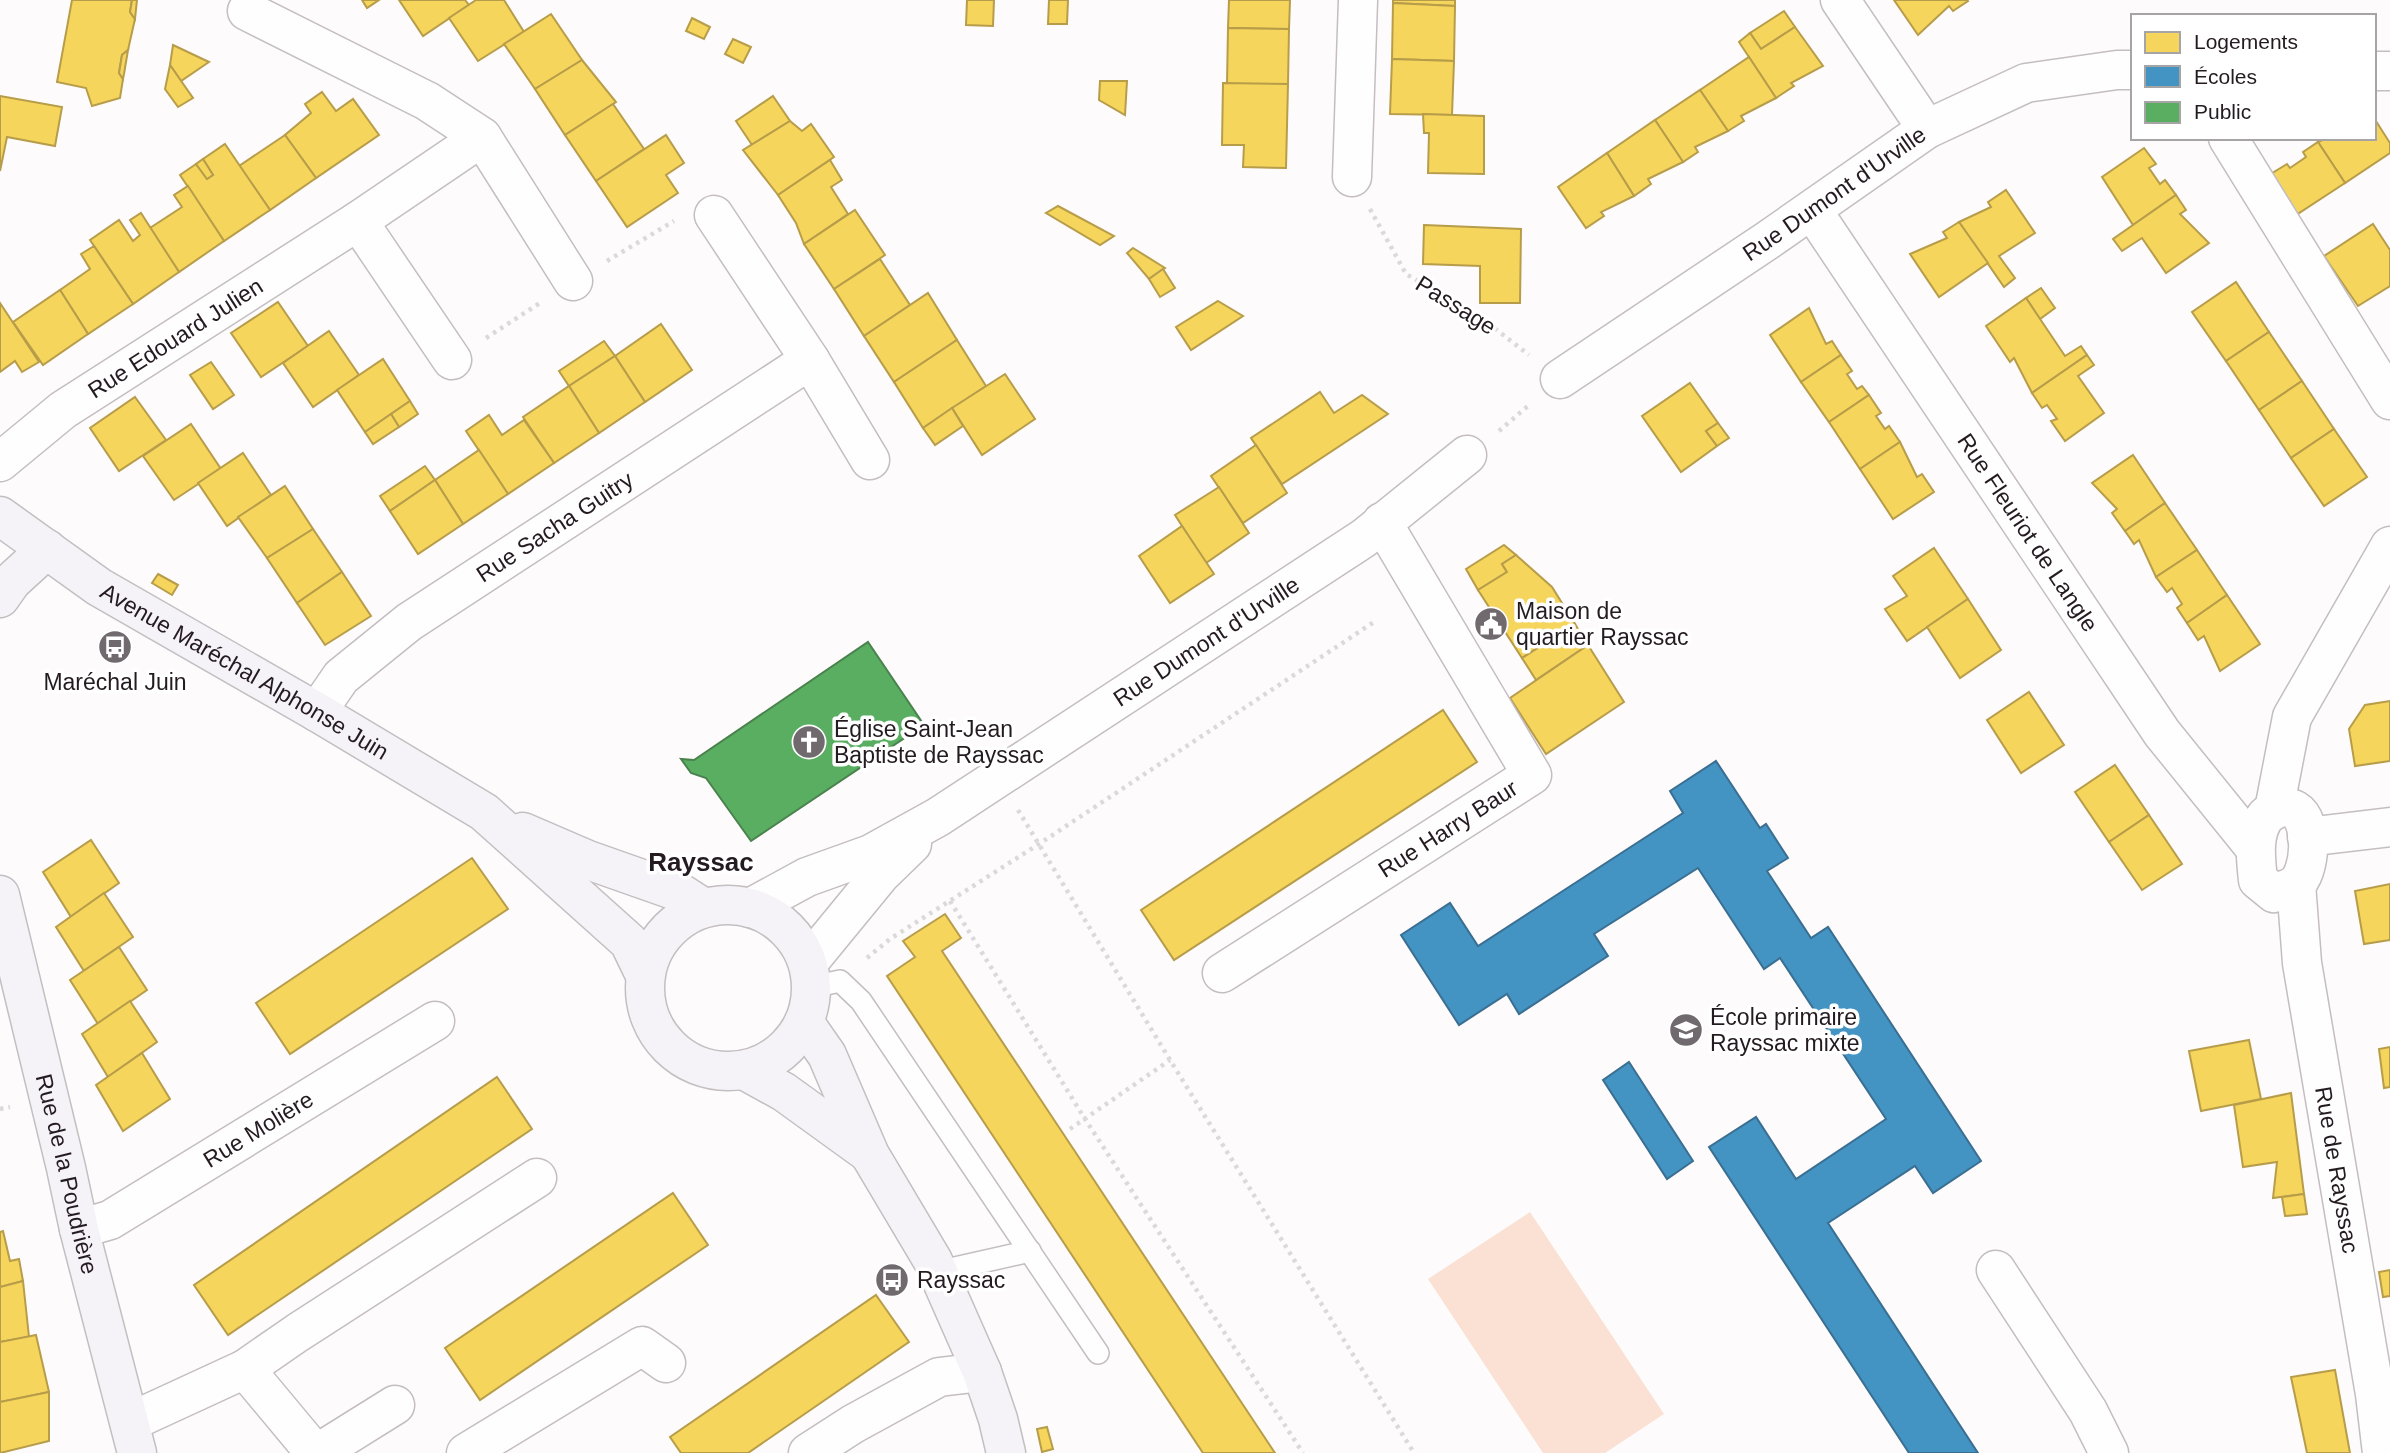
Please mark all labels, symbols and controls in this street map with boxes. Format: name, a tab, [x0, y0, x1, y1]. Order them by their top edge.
legend	[2131, 14, 2376, 140]
text: Logements	[2194, 30, 2298, 53]
text: Écoles	[2194, 65, 2257, 88]
text: Public	[2194, 100, 2251, 123]
street label: Rue Dumont d'Urville	[1738, 121, 1931, 266]
street label: Passage	[1411, 270, 1501, 340]
street label: Rue Edouard Julien	[83, 273, 267, 404]
street label: Rue Fleuriot de Langle	[1952, 428, 2103, 636]
street label: Rue Sacha Guitry	[472, 466, 638, 587]
street label: Rue Dumont d'Urville	[1108, 571, 1304, 712]
street label: Avenue Maréchal Alphonse Juin	[96, 578, 393, 765]
place label: Maison de quartier Rayssac	[1516, 598, 1689, 650]
public building icon: Maison de quartier Rayssac	[1472, 605, 1510, 643]
bus stop icon: Maréchal Juin	[96, 628, 134, 666]
place label: Maréchal Juin	[43, 669, 187, 695]
place label: Église Saint-Jean Baptiste de Rayssac	[834, 716, 1044, 768]
church icon: Église Saint-Jean Baptiste de Rayssac	[790, 723, 828, 761]
street label: Rue Harry Baur	[1373, 775, 1523, 883]
district label: Rayssac	[648, 847, 754, 877]
place label: École primaire Rayssac mixte	[1710, 1004, 1860, 1056]
school or university icon: École primaire Rayssac mixte	[1667, 1011, 1705, 1049]
street label: Rue de la Poudrière	[31, 1071, 103, 1277]
street label: Rue de Rayssac	[2310, 1084, 2364, 1255]
street label: Rue Molière	[198, 1086, 318, 1173]
bus stop icon: Rayssac	[873, 1261, 911, 1299]
place label: Rayssac	[917, 1267, 1005, 1293]

